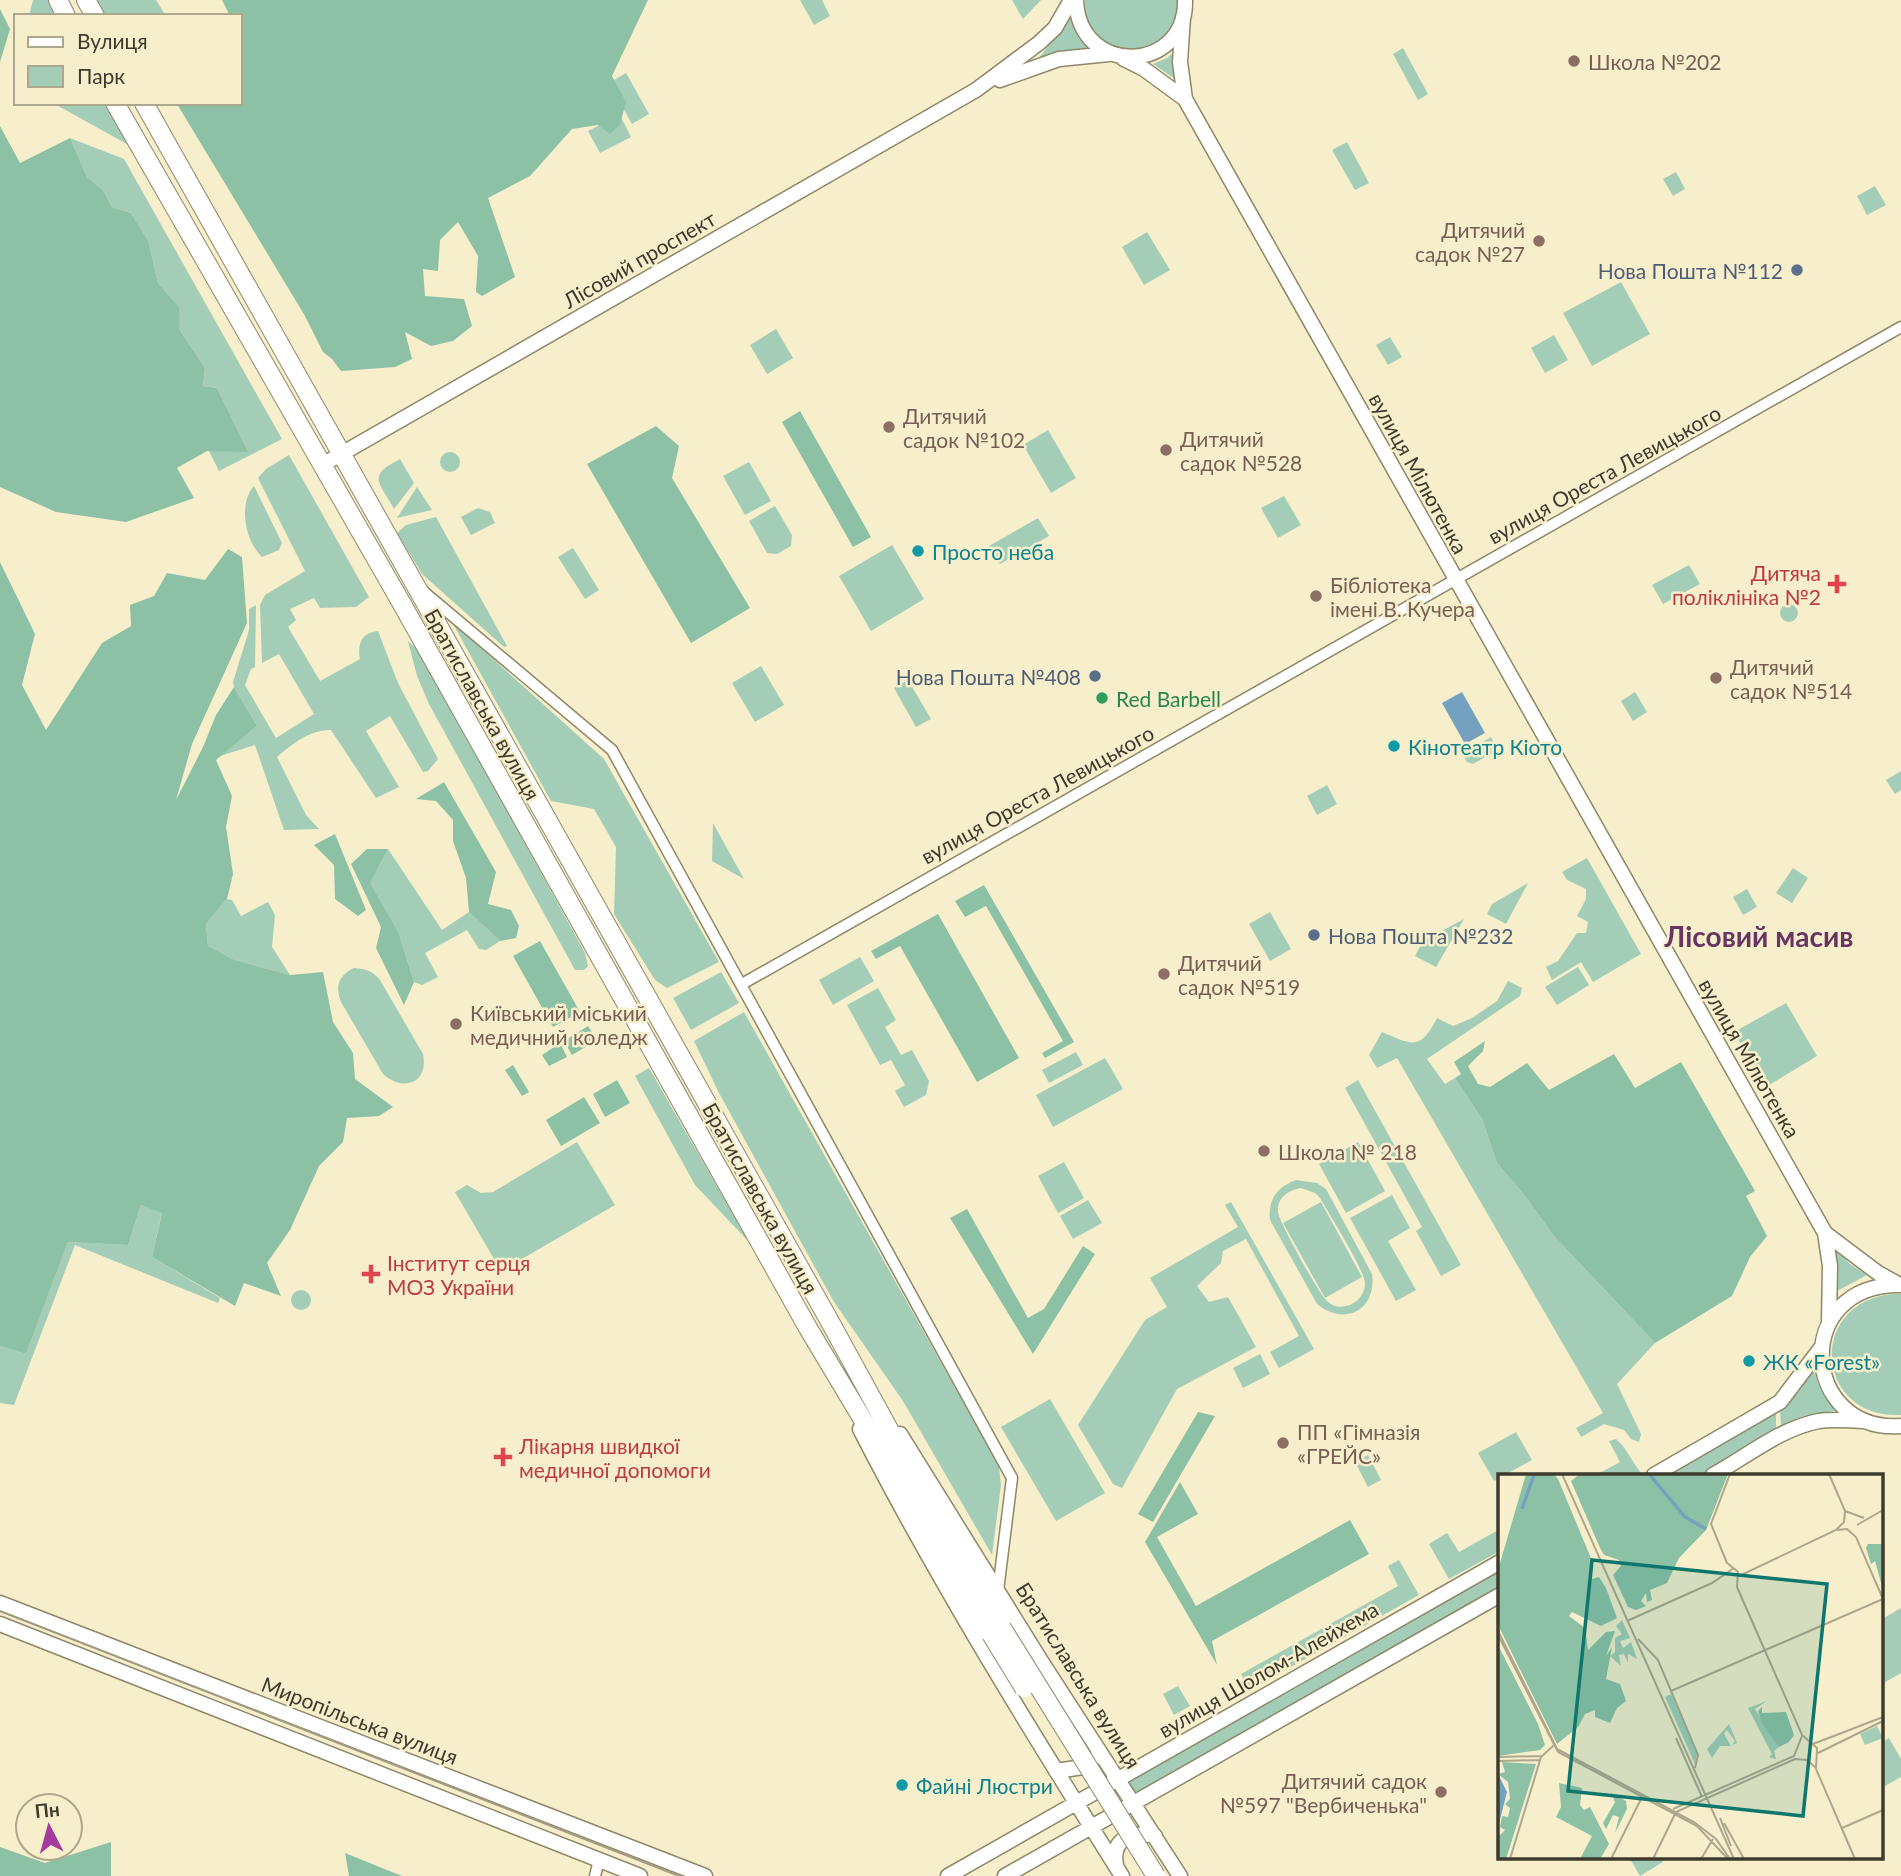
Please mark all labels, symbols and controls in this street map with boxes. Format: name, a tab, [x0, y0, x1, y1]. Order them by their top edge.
legend	[14, 14, 242, 105]
text: Вулиця	[77, 28, 148, 53]
place label: Школа №202	[1588, 49, 1721, 74]
marker: Школа №202	[1566, 53, 1582, 69]
text: Парк	[77, 63, 125, 88]
street label: Лісовий проспект	[558, 205, 720, 313]
place label: Дитячий садок №27	[1415, 217, 1525, 266]
marker: Дитячий садок №27	[1531, 233, 1547, 249]
place label: Нова Пошта №112	[1598, 258, 1783, 283]
marker: Нова Пошта №112	[1789, 262, 1805, 278]
street label: вулиця Мілютенка	[1364, 388, 1474, 558]
street label: вулиця Ореста Левицького	[1483, 399, 1725, 549]
place label: Дитячий садок №102	[903, 403, 1025, 452]
marker: Дитячий садок №102	[881, 419, 897, 435]
place label: Дитячий садок №528	[1180, 426, 1302, 475]
marker: Дитячий садок №528	[1158, 442, 1174, 458]
place label: Просто неба	[932, 539, 1054, 564]
marker: Просто неба	[910, 543, 926, 559]
place label: Дитяча поліклініка №2	[1672, 560, 1821, 609]
place label: Бібліотека імені В. Кучера	[1330, 572, 1475, 621]
marker: Дитяча поліклініка №2	[1827, 574, 1847, 594]
marker: Бібліотека імені В. Кучера	[1308, 588, 1324, 604]
street label: Братиславська вулиця	[420, 604, 546, 804]
place label: Дитячий садок №514	[1730, 654, 1852, 703]
place label: Нова Пошта №408	[896, 664, 1081, 689]
marker: Нова Пошта №408	[1087, 668, 1103, 684]
marker: Дитячий садок №514	[1708, 670, 1724, 686]
place label: Red Barbell	[1116, 686, 1221, 711]
marker: Red Barbell	[1094, 690, 1110, 706]
street label: вулиця Ореста Левицького	[916, 719, 1158, 869]
place label: Кінотеатр Кіото	[1408, 734, 1562, 759]
marker: Кінотеатр Кіото	[1386, 738, 1402, 754]
district label: Лісовий масив	[1664, 919, 1853, 953]
place label: Нова Пошта №232	[1328, 923, 1513, 948]
marker: Нова Пошта №232	[1306, 927, 1322, 943]
place label: Дитячий садок №519	[1178, 950, 1300, 999]
marker: Дитячий садок №519	[1156, 966, 1172, 982]
street label: вулиця Мілютенка	[1694, 974, 1806, 1142]
place label: Київський міський медичний коледж	[470, 1000, 648, 1049]
marker: Київський міський медичний коледж	[448, 1016, 464, 1032]
street label: Братиславська вулиця	[698, 1098, 824, 1298]
place label: Школа № 218	[1278, 1139, 1417, 1164]
marker: Школа № 218	[1256, 1143, 1272, 1159]
place label: Інститут серця МОЗ України	[387, 1250, 530, 1299]
marker: Інститут серця МОЗ України	[361, 1264, 381, 1284]
place label: ЖК «Forest»	[1763, 1349, 1880, 1374]
marker: ЖК «Forest»	[1741, 1353, 1757, 1369]
place label: ПП «Гімназія «ГРЕЙС»	[1297, 1419, 1420, 1468]
place label: Лікарня швидкої медичної допомоги	[518, 1433, 711, 1482]
marker: ПП «Гімназія «ГРЕЙС»	[1275, 1435, 1291, 1451]
marker: Лікарня швидкої медичної допомоги	[493, 1447, 513, 1467]
inset map	[1498, 1474, 1884, 1858]
street label: Братиславська вулиця	[1011, 1577, 1147, 1773]
street label: вулиця Шолом-Алейхема	[1154, 1596, 1382, 1742]
street label: Миропільська вулиця	[258, 1671, 462, 1769]
place label: Дитячий садок №597 "Вербиченька"	[1220, 1768, 1427, 1817]
place label: Файні Люстри	[916, 1773, 1053, 1798]
marker: Файні Люстри	[894, 1777, 910, 1793]
marker: Дитячий садок №597 "Вербиченька"	[1433, 1784, 1449, 1800]
north arrow	[14, 1792, 84, 1862]
text: Пн	[34, 1797, 61, 1822]

